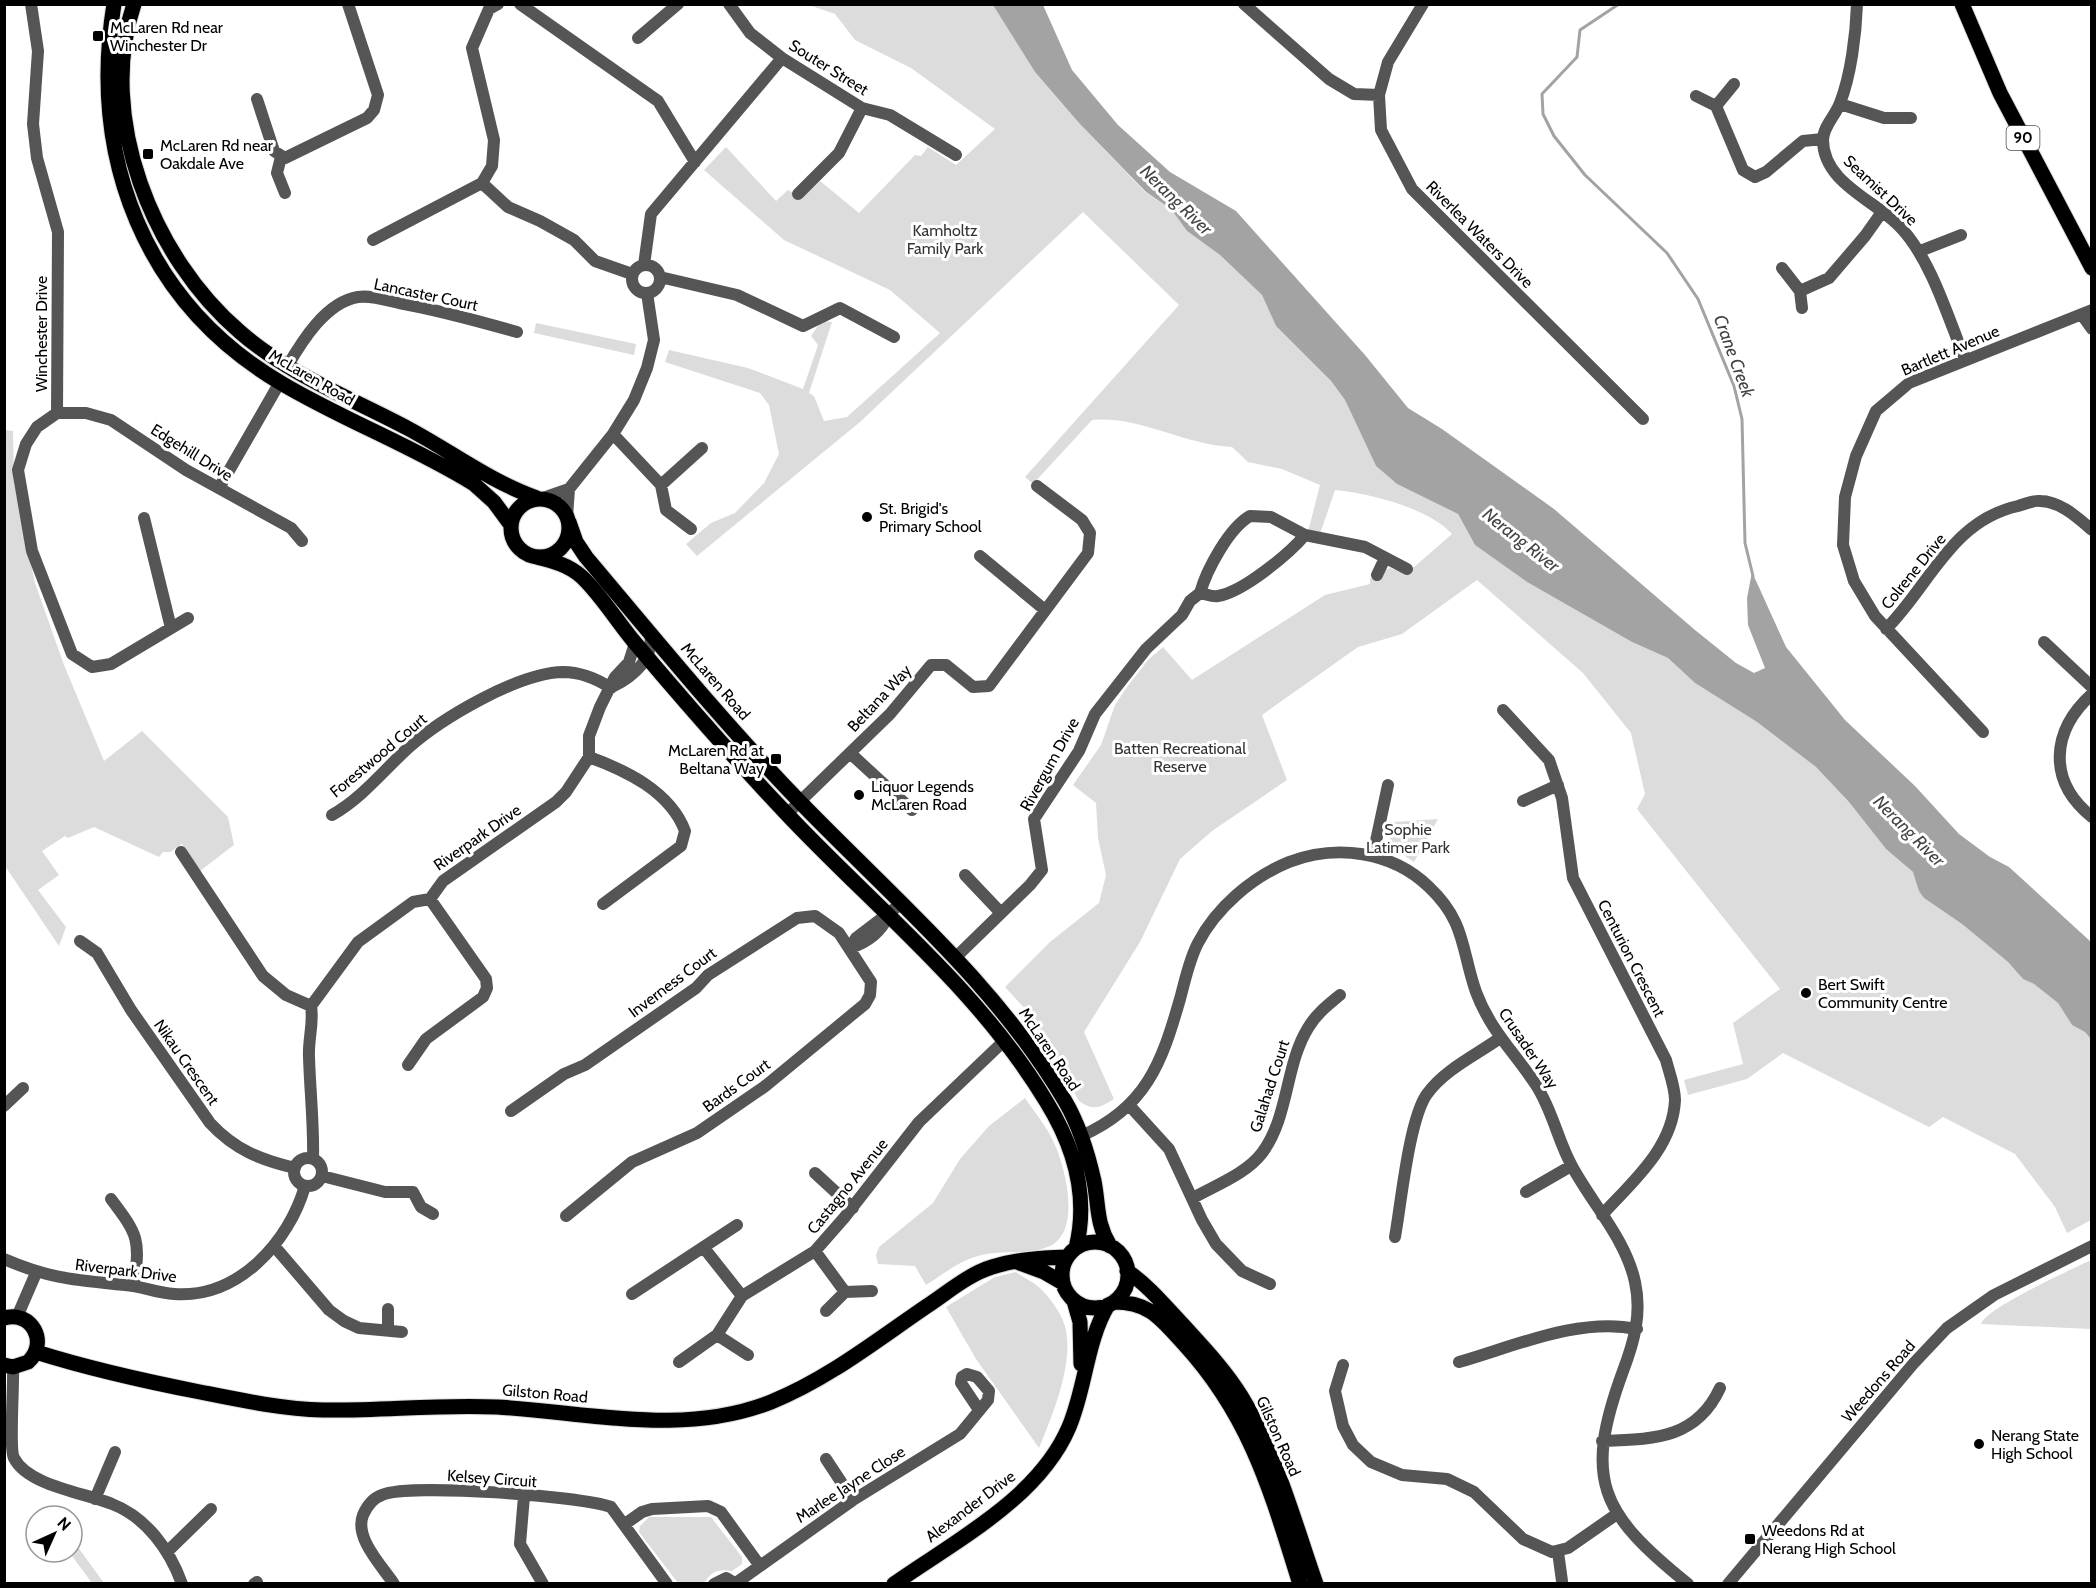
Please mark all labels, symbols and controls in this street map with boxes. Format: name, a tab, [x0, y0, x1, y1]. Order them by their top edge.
place label: McLaren Rd near Winchester Dr	[110, 18, 224, 55]
marker: McLaren Rd near Winchester Dr	[91, 29, 105, 43]
street label: Souter Street	[786, 36, 872, 100]
road number: 90	[2006, 126, 2040, 150]
place label: McLaren Rd near Oakdale Ave	[160, 136, 274, 173]
marker: McLaren Rd near Oakdale Ave	[141, 147, 155, 161]
street label: Seamist Drive	[1840, 151, 1922, 229]
water label: Nerang River	[1135, 160, 1218, 241]
street label: Riverlea Waters Drive	[1422, 177, 1537, 292]
park label: Kamholtz Family Park	[907, 221, 984, 258]
street label: Lancaster Court	[372, 274, 480, 315]
street label: Winchester Drive	[32, 276, 51, 392]
water label: Crane Creek	[1709, 312, 1760, 401]
street label: Bartlett Avenue	[1898, 321, 2002, 380]
street label: McLaren Road	[265, 345, 358, 410]
street label: Edgehill Drive	[147, 420, 236, 485]
place label: St. Brigid's Primary School	[879, 499, 982, 536]
water label: Nerang River	[1478, 503, 1565, 578]
marker: St. Brigid's Primary School	[860, 510, 874, 524]
street label: Colrene Drive	[1877, 530, 1950, 613]
street label: McLaren Road	[677, 639, 754, 724]
street label: Beltana Way	[844, 661, 915, 736]
street label: Forestwood Court	[326, 709, 431, 801]
street label: Rivergum Drive	[1016, 714, 1083, 814]
park label: Batten Recreational Reserve	[1114, 739, 1246, 776]
place label: McLaren Rd at Beltana Way	[668, 741, 765, 778]
marker: McLaren Rd at Beltana Way	[769, 752, 783, 766]
place label: Liquor Legends McLaren Road	[871, 777, 974, 814]
marker: Liquor Legends McLaren Road	[852, 788, 866, 802]
water label: Nerang River	[1869, 791, 1950, 872]
street label: Riverpark Drive	[430, 800, 525, 875]
park label: Sophie Latimer Park	[1366, 820, 1451, 857]
street label: Centurion Crescent	[1594, 896, 1670, 1021]
street label: Inverness Court	[625, 943, 720, 1022]
place label: Bert Swift Community Centre	[1818, 975, 1947, 1012]
marker: Bert Swift Community Centre	[1799, 986, 1813, 1000]
street label: McLaren Road	[1015, 1004, 1084, 1094]
street label: Crusader Way	[1495, 1004, 1563, 1092]
street label: Nikau Crescent	[150, 1016, 223, 1109]
street label: Galahad Court	[1246, 1037, 1294, 1135]
street label: Bards Court	[699, 1054, 774, 1116]
street label: Castagno Avenue	[803, 1135, 892, 1238]
street label: Riverpark Drive	[74, 1255, 178, 1286]
street label: Weedons Road	[1838, 1336, 1919, 1426]
street label: Gilston Road	[501, 1380, 589, 1407]
street label: Gilston Road	[1252, 1393, 1305, 1479]
place label: Nerang State High School	[1991, 1426, 2079, 1463]
marker: Nerang State High School	[1972, 1437, 1986, 1451]
street label: Marlee Jayne Close	[792, 1442, 909, 1527]
street label: Kelsey Circuit	[446, 1466, 538, 1491]
street label: Alexander Drive	[922, 1467, 1019, 1546]
north arrow	[24, 1504, 84, 1564]
text: N	[54, 1513, 75, 1534]
place label: Weedons Rd at Nerang High School	[1762, 1521, 1896, 1558]
marker: Weedons Rd at Nerang High School	[1743, 1532, 1757, 1546]

